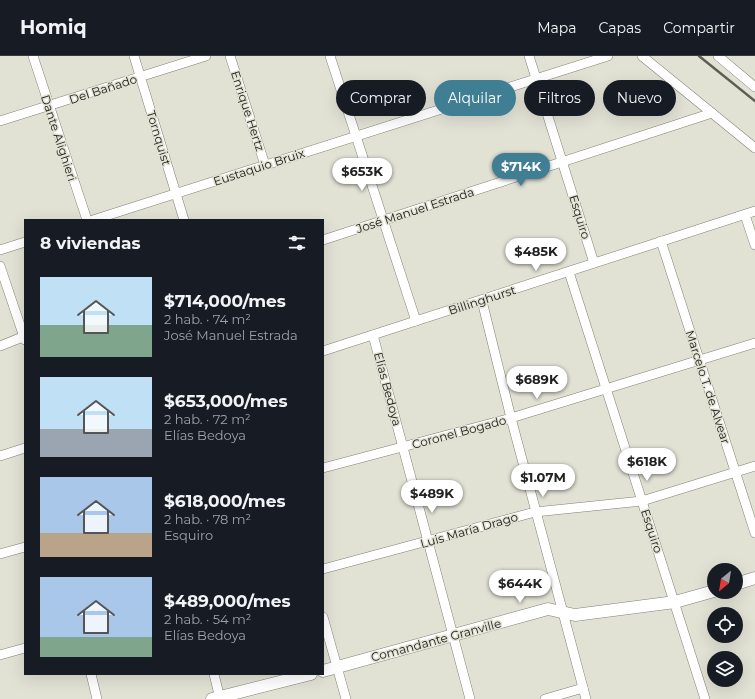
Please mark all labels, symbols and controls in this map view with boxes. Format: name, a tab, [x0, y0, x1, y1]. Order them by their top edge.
text: Homiq	[20, 16, 87, 39]
text: Mapa	[537, 19, 577, 37]
text: Capas	[599, 19, 641, 37]
text: Compartir	[663, 19, 735, 37]
street label: Enrique Hertz	[228, 69, 268, 153]
street label: Del Bañado	[67, 71, 139, 107]
chip: Comprar	[336, 80, 426, 116]
chip: Alquilar	[434, 80, 516, 116]
chip: Filtros	[524, 80, 595, 116]
chip: Nuevo	[603, 80, 676, 116]
street label: Dante Alighieri	[38, 93, 80, 183]
street label: Tornquist	[144, 109, 175, 167]
street label: Eustaquio Bruix	[211, 145, 307, 189]
pin: $714K	[493, 153, 549, 187]
pin: $653K	[334, 158, 390, 192]
text: $714K	[501, 158, 541, 174]
text: $653K	[341, 163, 383, 179]
street label: José Manuel Estrada	[353, 184, 476, 237]
street label: Esquiro	[566, 193, 594, 241]
icon: filters	[286, 232, 308, 254]
text: 8 viviendas	[40, 233, 140, 253]
pin: $485K	[508, 238, 564, 272]
text: $485K	[514, 243, 558, 259]
street label: Billinghurst	[446, 282, 518, 318]
text: $714,000/mes	[164, 291, 286, 311]
icon: home	[72, 293, 120, 341]
text: 2 hab. · 74 m²	[164, 311, 251, 327]
text: José Manuel Estrada	[164, 327, 298, 343]
street label: Marcelo T. de Alvear	[683, 328, 734, 446]
street label: Elías Bedoya	[371, 350, 405, 428]
pin: $689K	[509, 366, 565, 400]
text: $689K	[515, 371, 559, 387]
text: $653,000/mes	[164, 391, 288, 411]
icon: home	[72, 393, 120, 441]
text: 2 hab. · 72 m²	[164, 411, 251, 427]
street label: Coronel Bogado	[410, 412, 508, 452]
text: Elías Bedoya	[164, 427, 246, 443]
pin: $618K	[619, 448, 675, 482]
text: $618K	[627, 453, 667, 469]
pin: $1.07M	[510, 464, 576, 498]
text: $1.07M	[520, 469, 566, 485]
pin: $489K	[404, 480, 460, 514]
text: $489K	[410, 485, 454, 501]
text: $618,000/mes	[164, 491, 286, 511]
icon: home	[72, 493, 120, 541]
street label: Esquiro	[638, 507, 666, 555]
street label: Luis María Drago	[418, 509, 520, 551]
text: 2 hab. · 78 m²	[164, 511, 251, 527]
text: Esquiro	[164, 527, 213, 543]
north arrow	[707, 563, 743, 599]
map controls	[707, 563, 743, 687]
pin: $644K	[492, 570, 548, 604]
text: $644K	[498, 575, 542, 591]
text: $489,000/mes	[164, 591, 290, 611]
icon: home	[72, 593, 120, 641]
button: locate	[707, 607, 743, 643]
text: 2 hab. · 54 m²	[164, 611, 251, 627]
street label: Comandante Granville	[369, 615, 503, 665]
text: Elías Bedoya	[164, 627, 246, 643]
button: layers	[707, 651, 743, 687]

